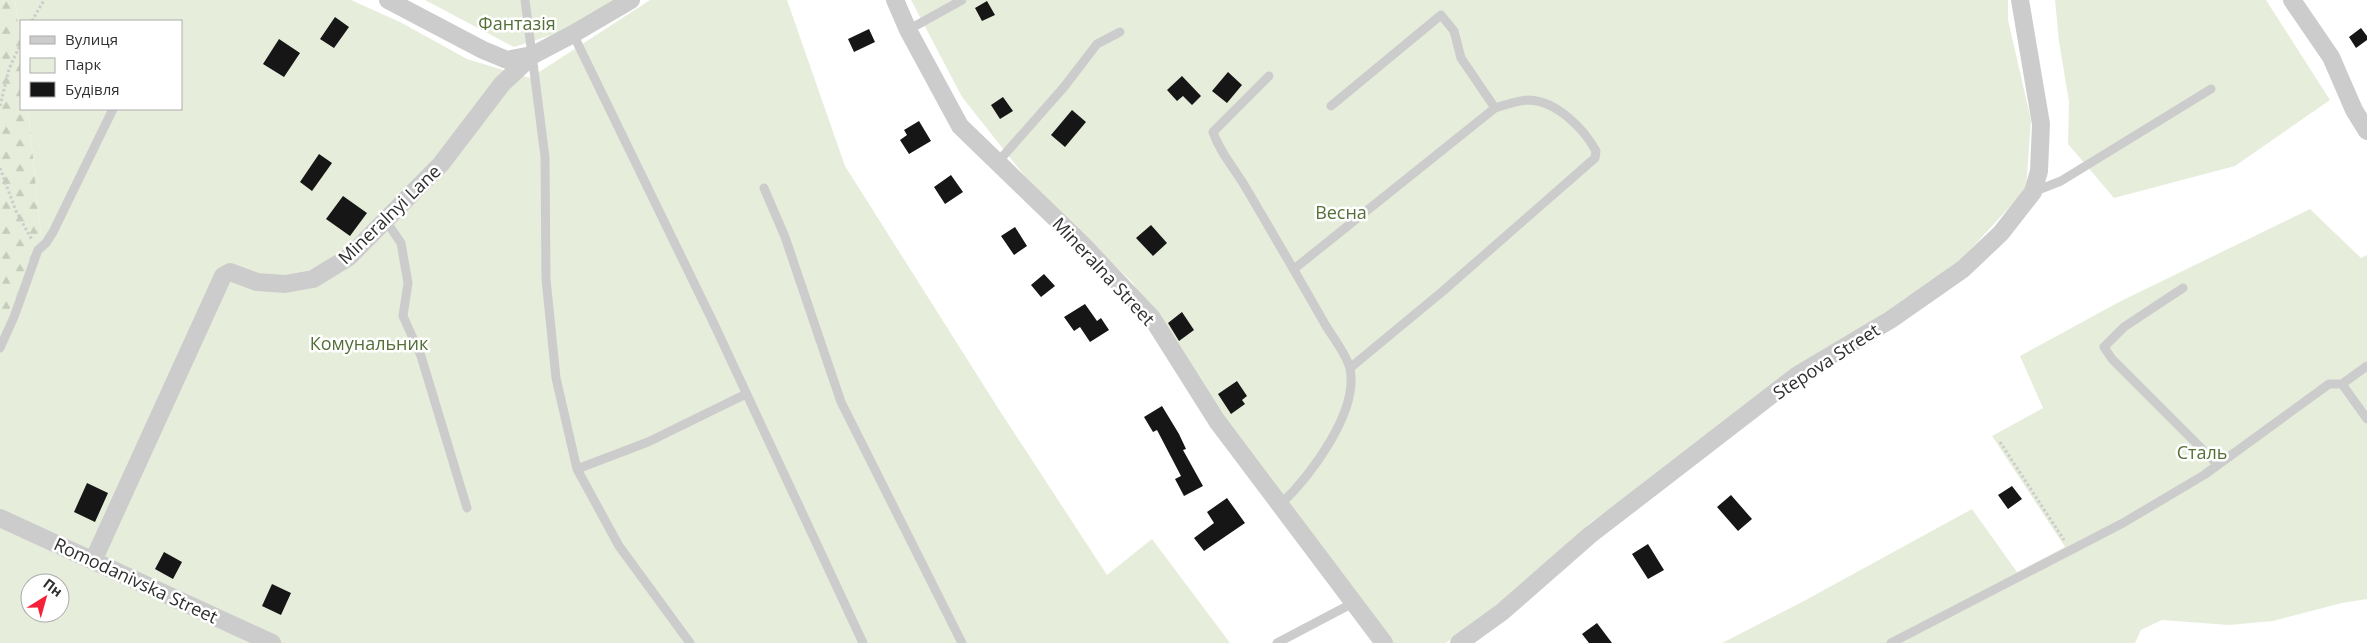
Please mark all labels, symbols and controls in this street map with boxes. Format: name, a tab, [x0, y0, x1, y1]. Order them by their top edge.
park label: Фантазія	[478, 11, 556, 35]
legend	[20, 20, 182, 110]
text: Вулиця	[65, 29, 118, 49]
text: Парк	[65, 54, 101, 74]
text: Будівля	[65, 79, 120, 99]
street label: Mineralnyi Lane	[333, 159, 445, 269]
park label: Весна	[1315, 200, 1367, 224]
street label: Mineralna Street	[1048, 212, 1160, 330]
street label: Stepova Street	[1768, 318, 1884, 404]
park label: Комунальник	[310, 331, 429, 355]
park label: Сталь	[2177, 440, 2227, 464]
street label: Romodanivska Street	[50, 532, 222, 628]
north arrow	[20, 573, 70, 623]
text: Пн	[40, 574, 67, 601]

